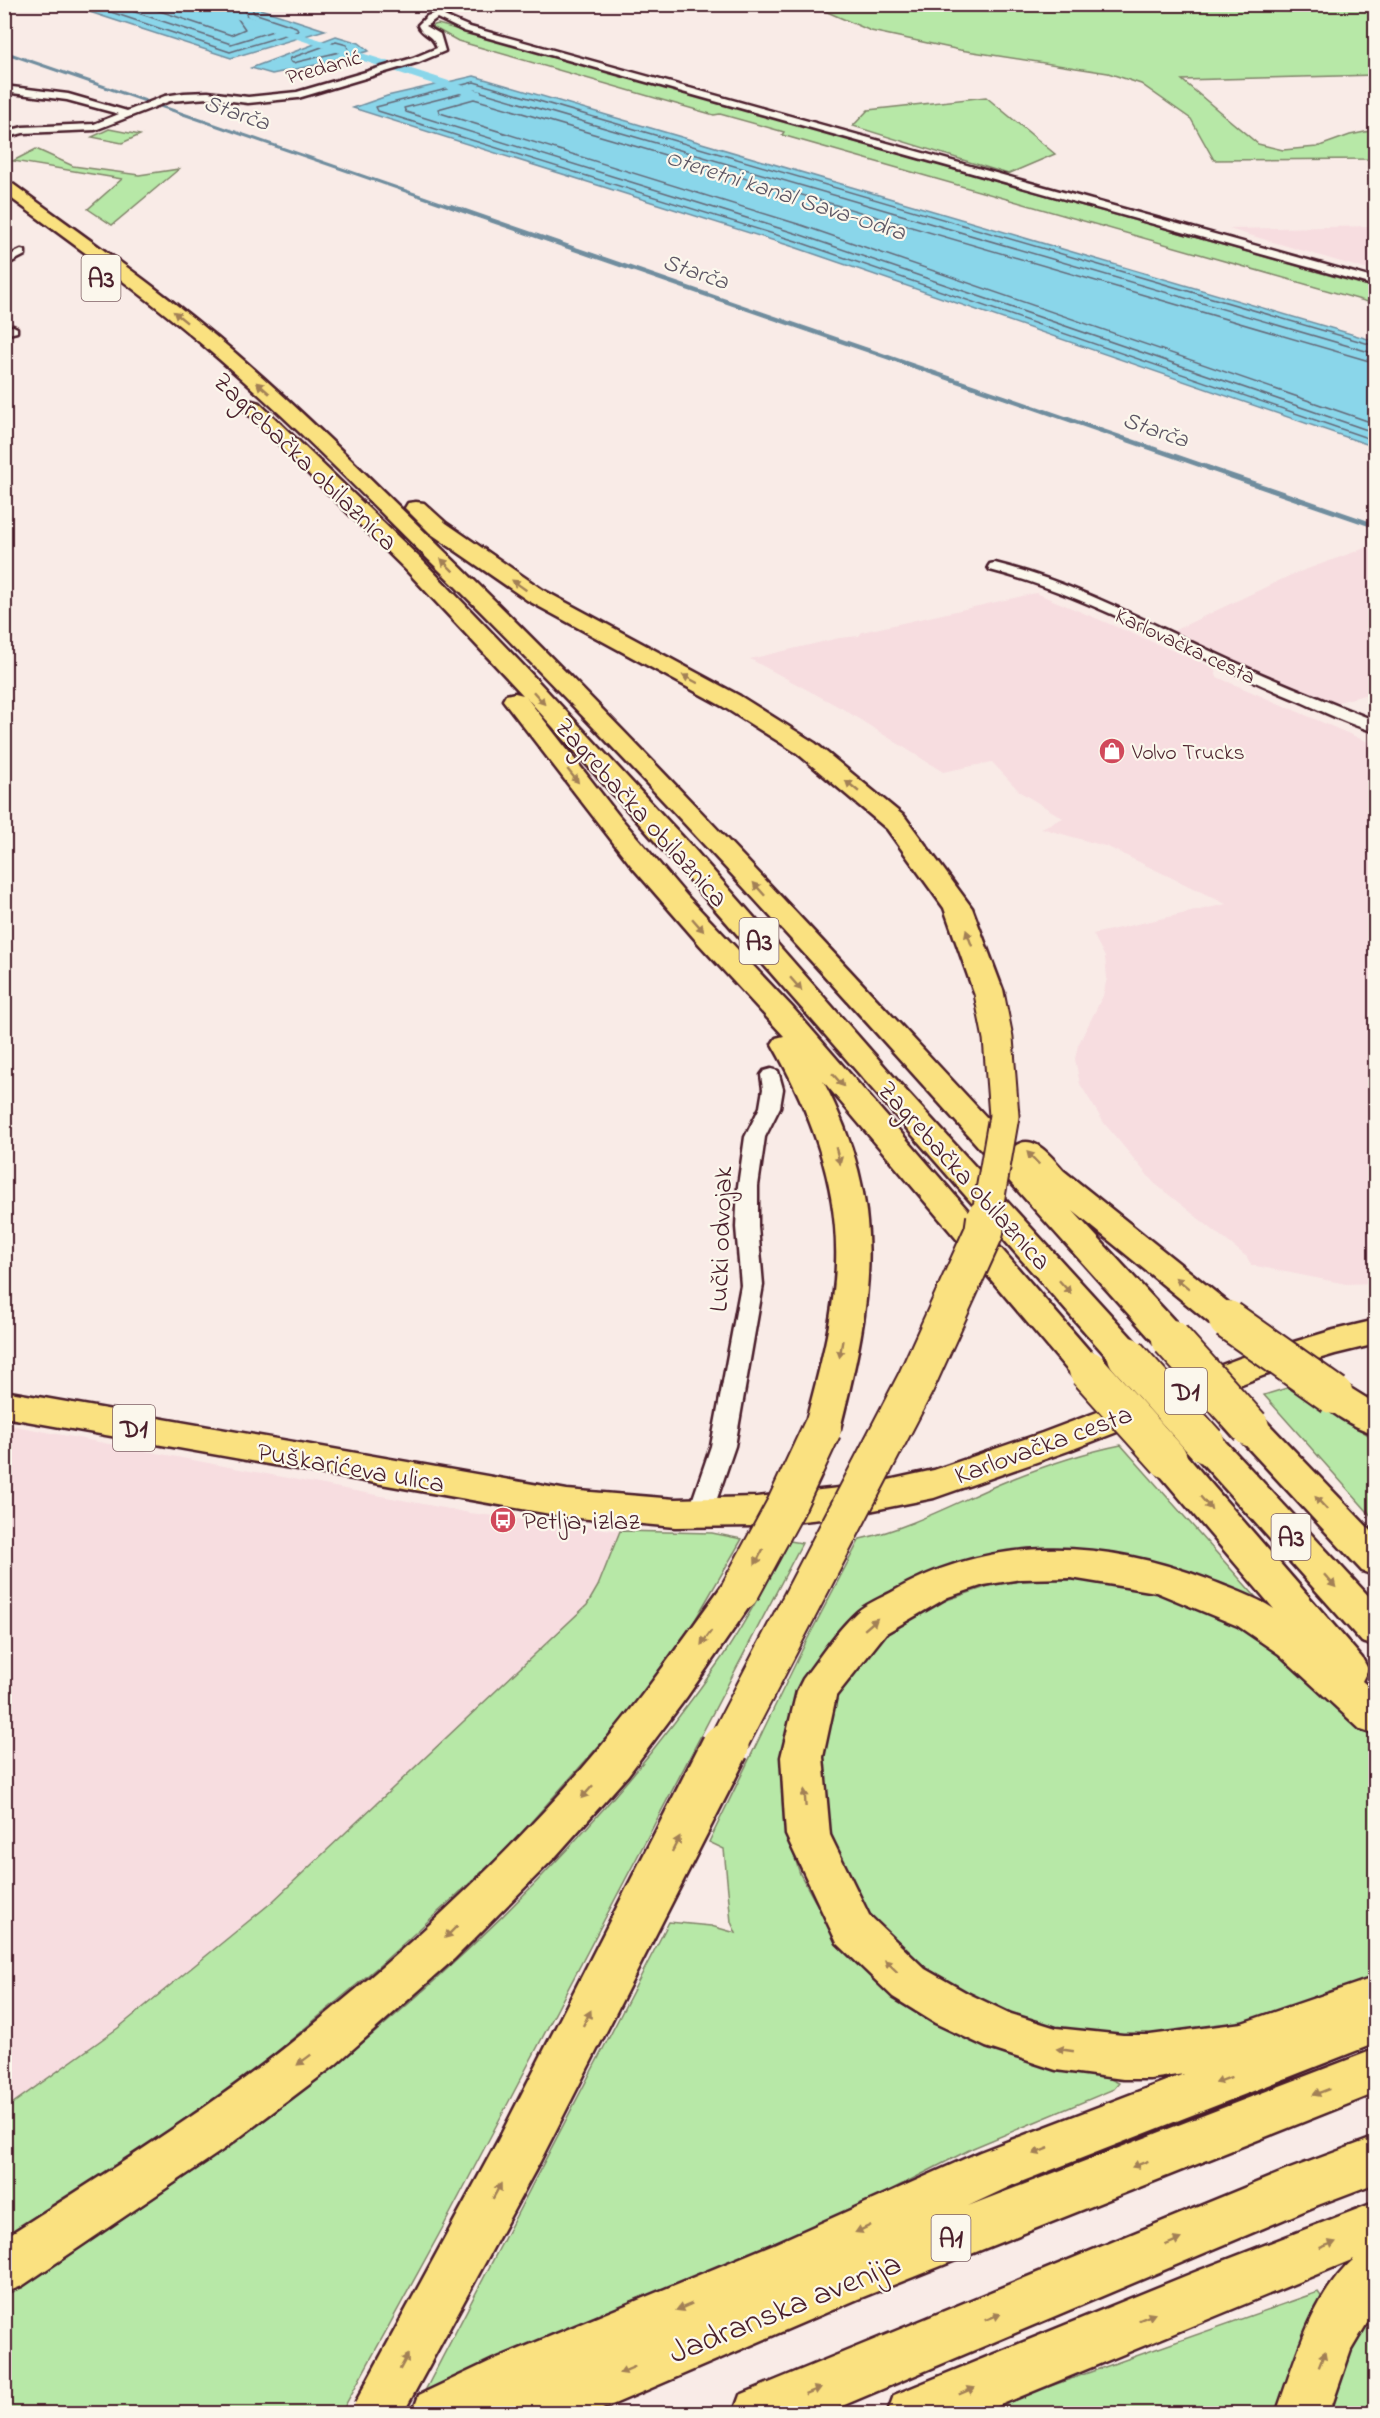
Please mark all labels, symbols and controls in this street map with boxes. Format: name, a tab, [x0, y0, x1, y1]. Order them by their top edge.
street label: Predanić	[282, 43, 365, 95]
water label: Starča	[199, 87, 275, 142]
water label: Oteretni kanal Sava-Odra	[661, 141, 911, 252]
water label: Starča	[658, 246, 734, 301]
road number: A3	[82, 255, 120, 301]
one-way arrow	[173, 311, 188, 324]
street label: Zagrebačka obilaznica	[203, 364, 406, 562]
one-way arrow	[256, 382, 271, 395]
water label: Starča	[1118, 404, 1194, 459]
one-way arrow	[441, 559, 455, 573]
one-way arrow	[512, 579, 528, 591]
street label: Karlovačka cesta	[1109, 601, 1260, 694]
one-way arrow	[681, 674, 698, 684]
one-way arrow	[532, 690, 545, 705]
street label: Zagrebačka obilaznica	[544, 710, 736, 917]
shop icon: Volvo Trucks	[1097, 736, 1127, 766]
place label: Volvo Trucks	[1131, 738, 1245, 770]
one-way arrow	[566, 769, 578, 784]
one-way arrow	[844, 780, 860, 793]
one-way arrow	[753, 882, 766, 897]
one-way arrow	[692, 917, 705, 933]
road number: A3	[740, 918, 778, 964]
one-way arrow	[964, 929, 974, 947]
one-way arrow	[789, 976, 803, 991]
one-way arrow	[832, 1072, 845, 1088]
street label: Zagrebačka obilaznica	[867, 1073, 1059, 1280]
one-way arrow	[834, 1147, 844, 1165]
one-way arrow	[1027, 1151, 1041, 1165]
street label: Lučki odvojak	[700, 1165, 745, 1313]
one-way arrow	[1174, 1277, 1190, 1290]
one-way arrow	[1058, 1279, 1072, 1294]
one-way arrow	[836, 1340, 845, 1359]
road number: D1	[1165, 1368, 1207, 1414]
street label: Karlovačka cesta	[950, 1396, 1138, 1497]
road number: D1	[113, 1405, 155, 1451]
street label: Puškarićeva ulica	[254, 1434, 447, 1505]
one-way arrow	[1199, 1495, 1212, 1510]
one-way arrow	[1314, 1495, 1328, 1510]
place label: Petlja, izlaz	[522, 1503, 640, 1542]
bus stop icon: Petlja, izlaz	[488, 1505, 518, 1535]
road number: A3	[1272, 1514, 1310, 1560]
one-way arrow	[754, 1549, 764, 1566]
one-way arrow	[1323, 1573, 1337, 1588]
one-way arrow	[863, 1618, 879, 1631]
one-way arrow	[700, 1630, 712, 1646]
one-way arrow	[581, 1784, 594, 1799]
one-way arrow	[800, 1789, 810, 1808]
one-way arrow	[671, 1835, 681, 1852]
one-way arrow	[444, 1925, 458, 1940]
one-way arrow	[884, 1959, 899, 1973]
one-way arrow	[582, 2009, 592, 2026]
one-way arrow	[1055, 2046, 1074, 2055]
one-way arrow	[296, 2054, 312, 2067]
one-way arrow	[1213, 2075, 1231, 2085]
one-way arrow	[1312, 2088, 1330, 2098]
one-way arrow	[1032, 2147, 1050, 2156]
one-way arrow	[1130, 2159, 1148, 2169]
one-way arrow	[492, 2182, 502, 2199]
road number: A1	[932, 2215, 970, 2261]
one-way arrow	[854, 2225, 871, 2234]
one-way arrow	[1164, 2237, 1182, 2246]
one-way arrow	[1319, 2240, 1337, 2249]
street label: Jadranska avenija	[662, 2241, 909, 2378]
one-way arrow	[675, 2303, 693, 2312]
one-way arrow	[984, 2312, 1002, 2321]
one-way arrow	[1138, 2312, 1156, 2321]
one-way arrow	[1317, 2349, 1327, 2367]
one-way arrow	[399, 2353, 409, 2370]
one-way arrow	[618, 2365, 636, 2375]
one-way arrow	[804, 2386, 822, 2395]
one-way arrow	[958, 2386, 976, 2396]

